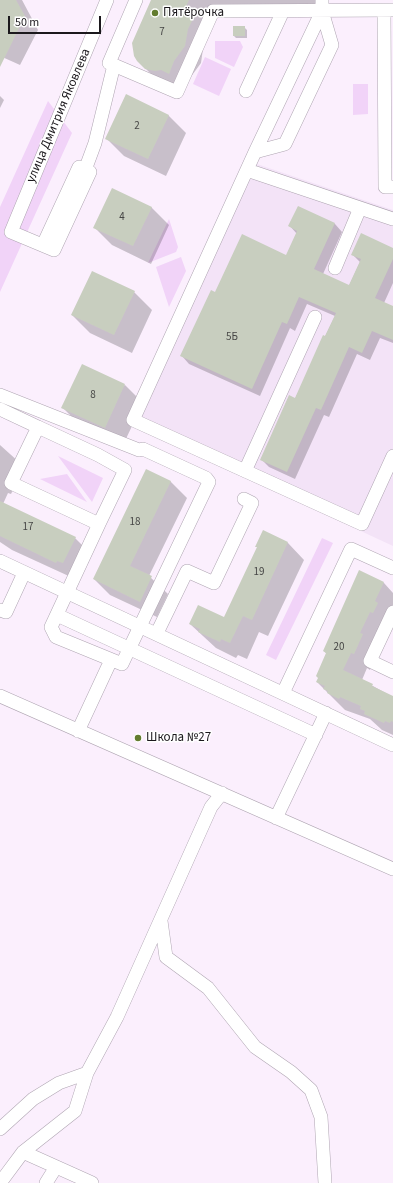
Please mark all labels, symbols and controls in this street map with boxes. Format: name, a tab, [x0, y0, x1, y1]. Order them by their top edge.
place label: Пятёрочка	[163, 5, 224, 21]
scale bar	[10, 8, 103, 34]
marker: Пятёрочка	[150, 8, 160, 18]
text: 50 m	[15, 14, 39, 31]
house number: 7	[159, 26, 165, 40]
street label: улица Дмитрия Яковлева	[24, 46, 94, 186]
house number: 2	[134, 120, 140, 134]
house number: 4	[119, 211, 125, 225]
house number: 5Б	[226, 331, 238, 345]
house number: 8	[90, 389, 96, 403]
house number: 18	[130, 516, 140, 530]
house number: 17	[23, 521, 33, 535]
house number: 19	[254, 566, 264, 580]
house number: 20	[334, 641, 344, 655]
place label: Школа №27	[146, 730, 211, 746]
marker: Школа №27	[133, 733, 143, 743]

